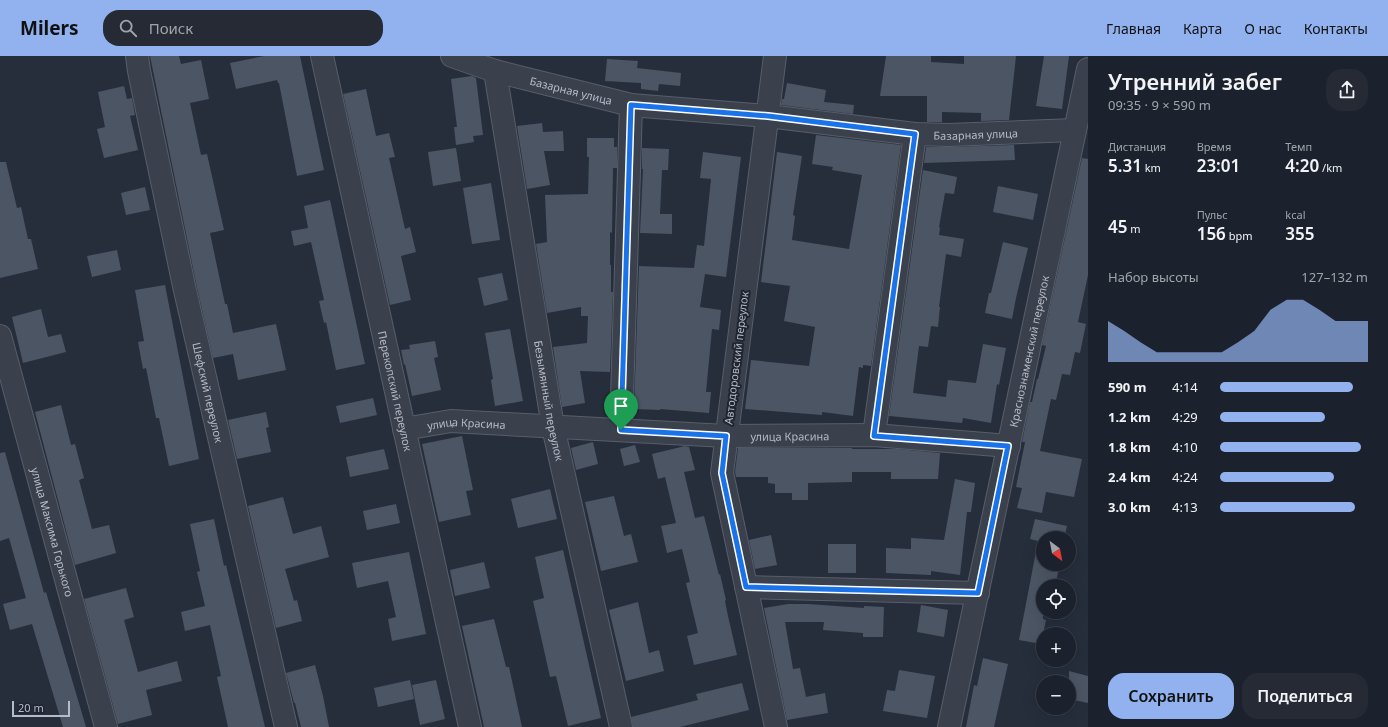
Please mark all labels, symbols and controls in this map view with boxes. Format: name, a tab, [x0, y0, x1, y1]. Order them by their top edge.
search box	[103, 10, 383, 46]
text: Milers	[20, 15, 79, 41]
icon: search	[117, 17, 139, 39]
text: Поиск	[149, 18, 193, 38]
text: Главная	[1106, 19, 1161, 38]
text: Карта	[1183, 19, 1222, 38]
text: О нас	[1244, 19, 1282, 38]
text: Контакты	[1304, 19, 1368, 38]
text: Утренний забег	[1108, 66, 1282, 96]
button: share	[1326, 69, 1368, 111]
street label: Базарная улица	[528, 73, 614, 108]
text: 09:35 · 9 × 590 m	[1108, 96, 1211, 114]
street label: Базарная улица	[933, 125, 1018, 143]
text: Дистанция	[1108, 139, 1166, 154]
text: Время	[1197, 139, 1231, 154]
text: Темп	[1285, 139, 1312, 154]
text: 5.31	[1108, 154, 1142, 177]
text: 23:01	[1197, 154, 1240, 177]
text: 4:20	[1285, 154, 1319, 177]
text: km	[1142, 160, 1161, 175]
text: /km	[1319, 160, 1342, 175]
text: Пульс	[1197, 207, 1228, 222]
text: kcal	[1285, 207, 1306, 222]
text: 45	[1108, 215, 1127, 238]
text: m	[1127, 221, 1141, 236]
text: 156	[1197, 222, 1226, 245]
text: 355	[1285, 222, 1315, 245]
text: bpm	[1226, 228, 1253, 243]
text: Набор высоты	[1108, 268, 1199, 286]
text: 127–132 m	[1301, 268, 1368, 286]
street label: Краснознаменский переулок	[1005, 274, 1052, 429]
street label: Автодоровский переулок	[720, 290, 752, 425]
street label: Перекопский переулок	[375, 329, 416, 453]
street label: Безымянный переулок	[531, 339, 568, 462]
street label: Шефский переулок	[190, 341, 228, 444]
text: 590 m	[1108, 378, 1146, 396]
text: 4:14	[1172, 378, 1198, 396]
pin	[604, 389, 638, 430]
icon: arrive	[610, 395, 632, 417]
text: 1.2 km	[1108, 408, 1151, 426]
text: 4:29	[1172, 408, 1198, 426]
street label: улица Красина	[426, 413, 506, 432]
street label: улица Красина	[750, 428, 829, 443]
text: 1.8 km	[1108, 438, 1151, 456]
text: 4:10	[1172, 438, 1198, 456]
street label: улица Максима Горького	[28, 466, 78, 598]
text: 2.4 km	[1108, 468, 1151, 486]
text: 4:24	[1172, 468, 1198, 486]
text: 3.0 km	[1108, 498, 1151, 516]
text: 4:13	[1172, 498, 1198, 516]
north arrow	[1036, 531, 1076, 571]
map controls	[1036, 531, 1076, 715]
button: locate	[1036, 579, 1076, 619]
button: +	[1036, 627, 1076, 667]
button: Сохранить	[1108, 673, 1234, 719]
button: Поделиться	[1242, 673, 1368, 719]
button: −	[1036, 675, 1076, 715]
scale bar	[12, 699, 70, 718]
text: 20 m	[18, 700, 44, 715]

